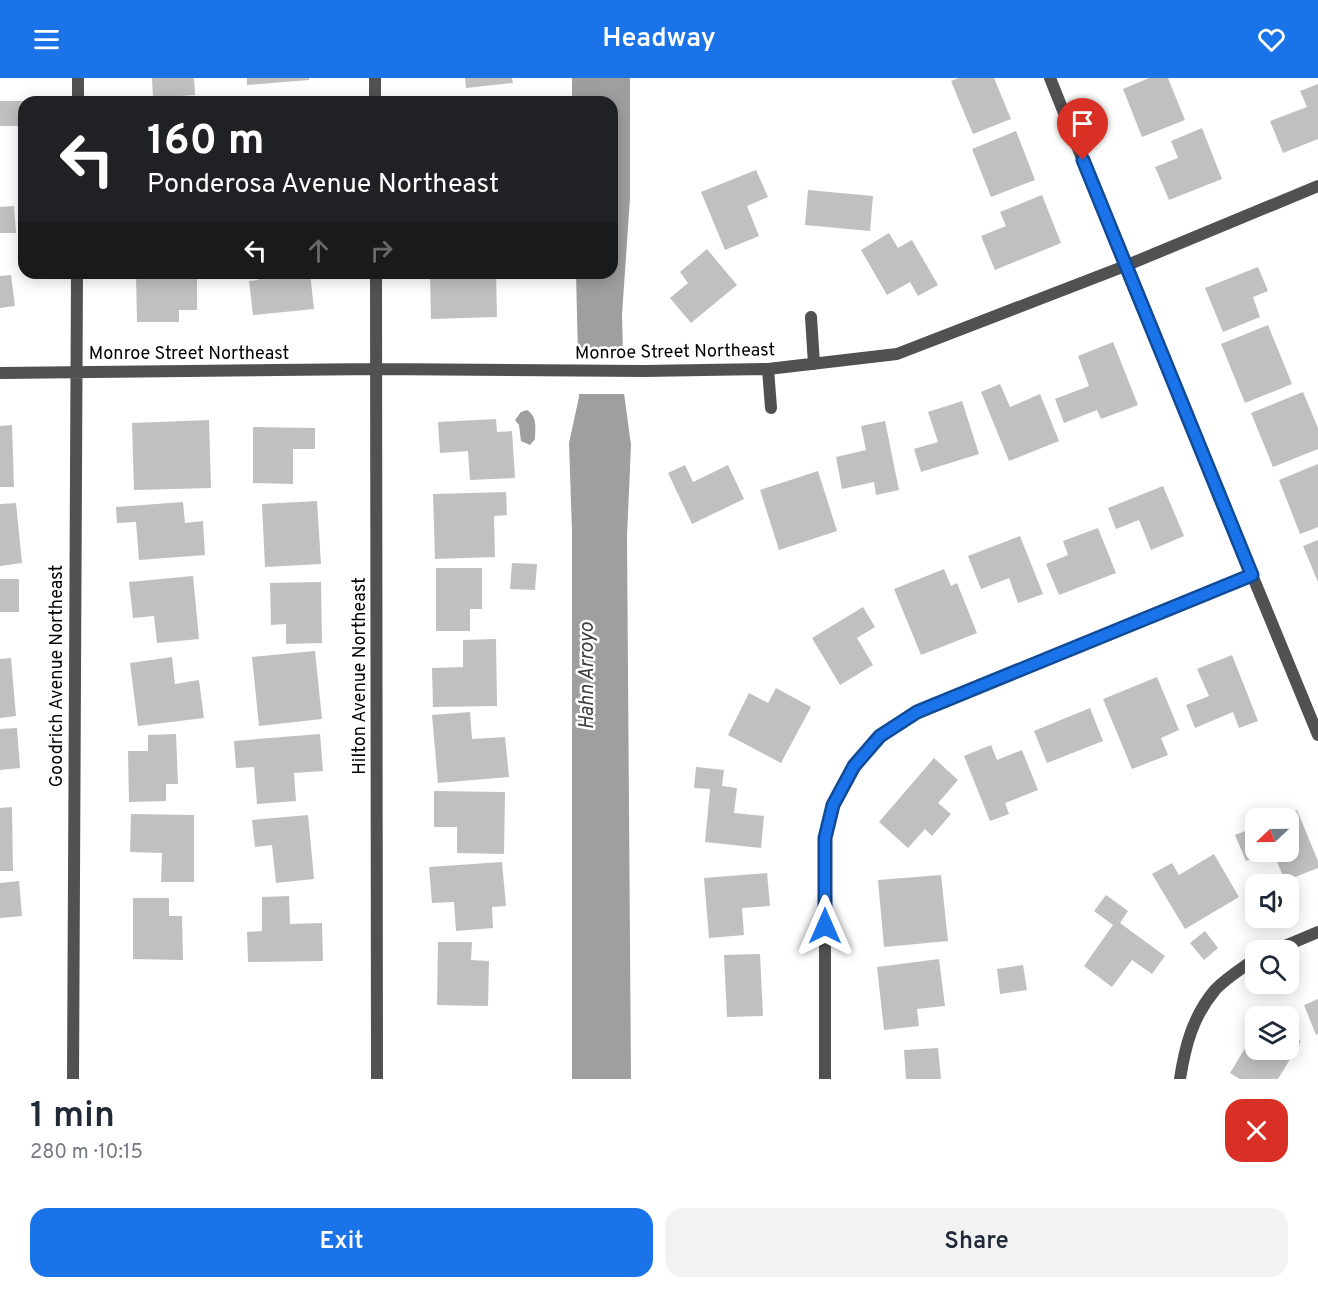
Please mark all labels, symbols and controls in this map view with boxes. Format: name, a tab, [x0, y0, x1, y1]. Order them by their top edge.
text: Headway	[602, 22, 716, 56]
icon: menu	[30, 23, 63, 56]
icon: heart	[1255, 23, 1288, 56]
pin	[1057, 98, 1108, 160]
icon: arrive	[1066, 107, 1099, 140]
text: 160 m	[147, 116, 265, 169]
icon: left	[48, 120, 126, 198]
text: Ponderosa Avenue Northeast	[147, 168, 499, 202]
icon: left	[239, 234, 272, 267]
icon: ahead	[302, 234, 335, 267]
icon: right	[365, 234, 398, 267]
street label: Monroe Street Northeast	[575, 339, 775, 366]
street label: Monroe Street Northeast	[89, 343, 289, 366]
street label: Goodrich Avenue Northeast	[46, 565, 69, 787]
street label: Hilton Avenue Northeast	[349, 577, 372, 775]
water label: Hahn Arroyo	[575, 622, 601, 730]
north arrow	[1245, 808, 1299, 862]
map controls	[1245, 808, 1299, 1060]
button: sound	[1245, 874, 1299, 928]
position arrow	[793, 894, 857, 958]
button: search	[1245, 940, 1299, 994]
button: layers	[1245, 1006, 1299, 1060]
text: 1 min	[30, 1094, 115, 1140]
button: close	[1225, 1099, 1288, 1162]
text: 280 m · 10:15	[30, 1140, 143, 1166]
button: Exit	[30, 1208, 653, 1277]
button: Share	[665, 1208, 1288, 1277]

